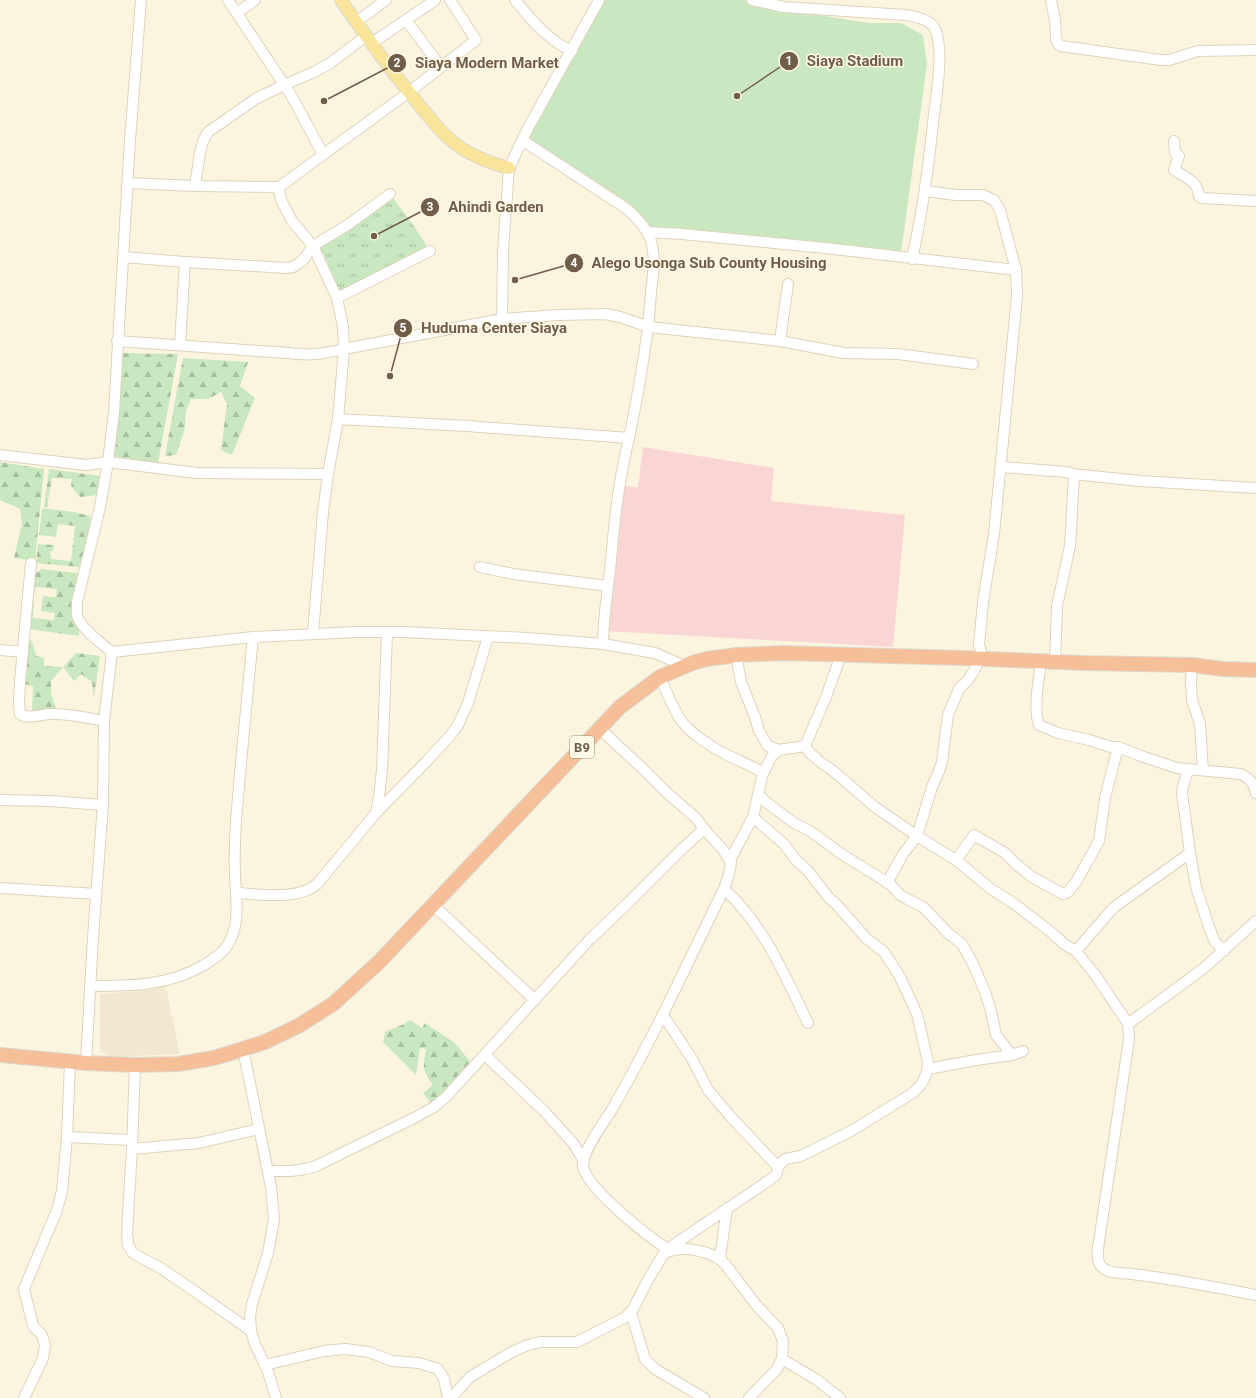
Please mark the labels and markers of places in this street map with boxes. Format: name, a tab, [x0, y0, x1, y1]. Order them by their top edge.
callout: Siaya Stadium	[779, 48, 912, 75]
callout: Siaya Modern Market	[387, 49, 567, 76]
callout: Ahindi Garden	[420, 193, 551, 220]
callout: Alego Usonga Sub County Housing	[564, 250, 835, 277]
callout: Huduma Center Siaya	[393, 315, 575, 342]

